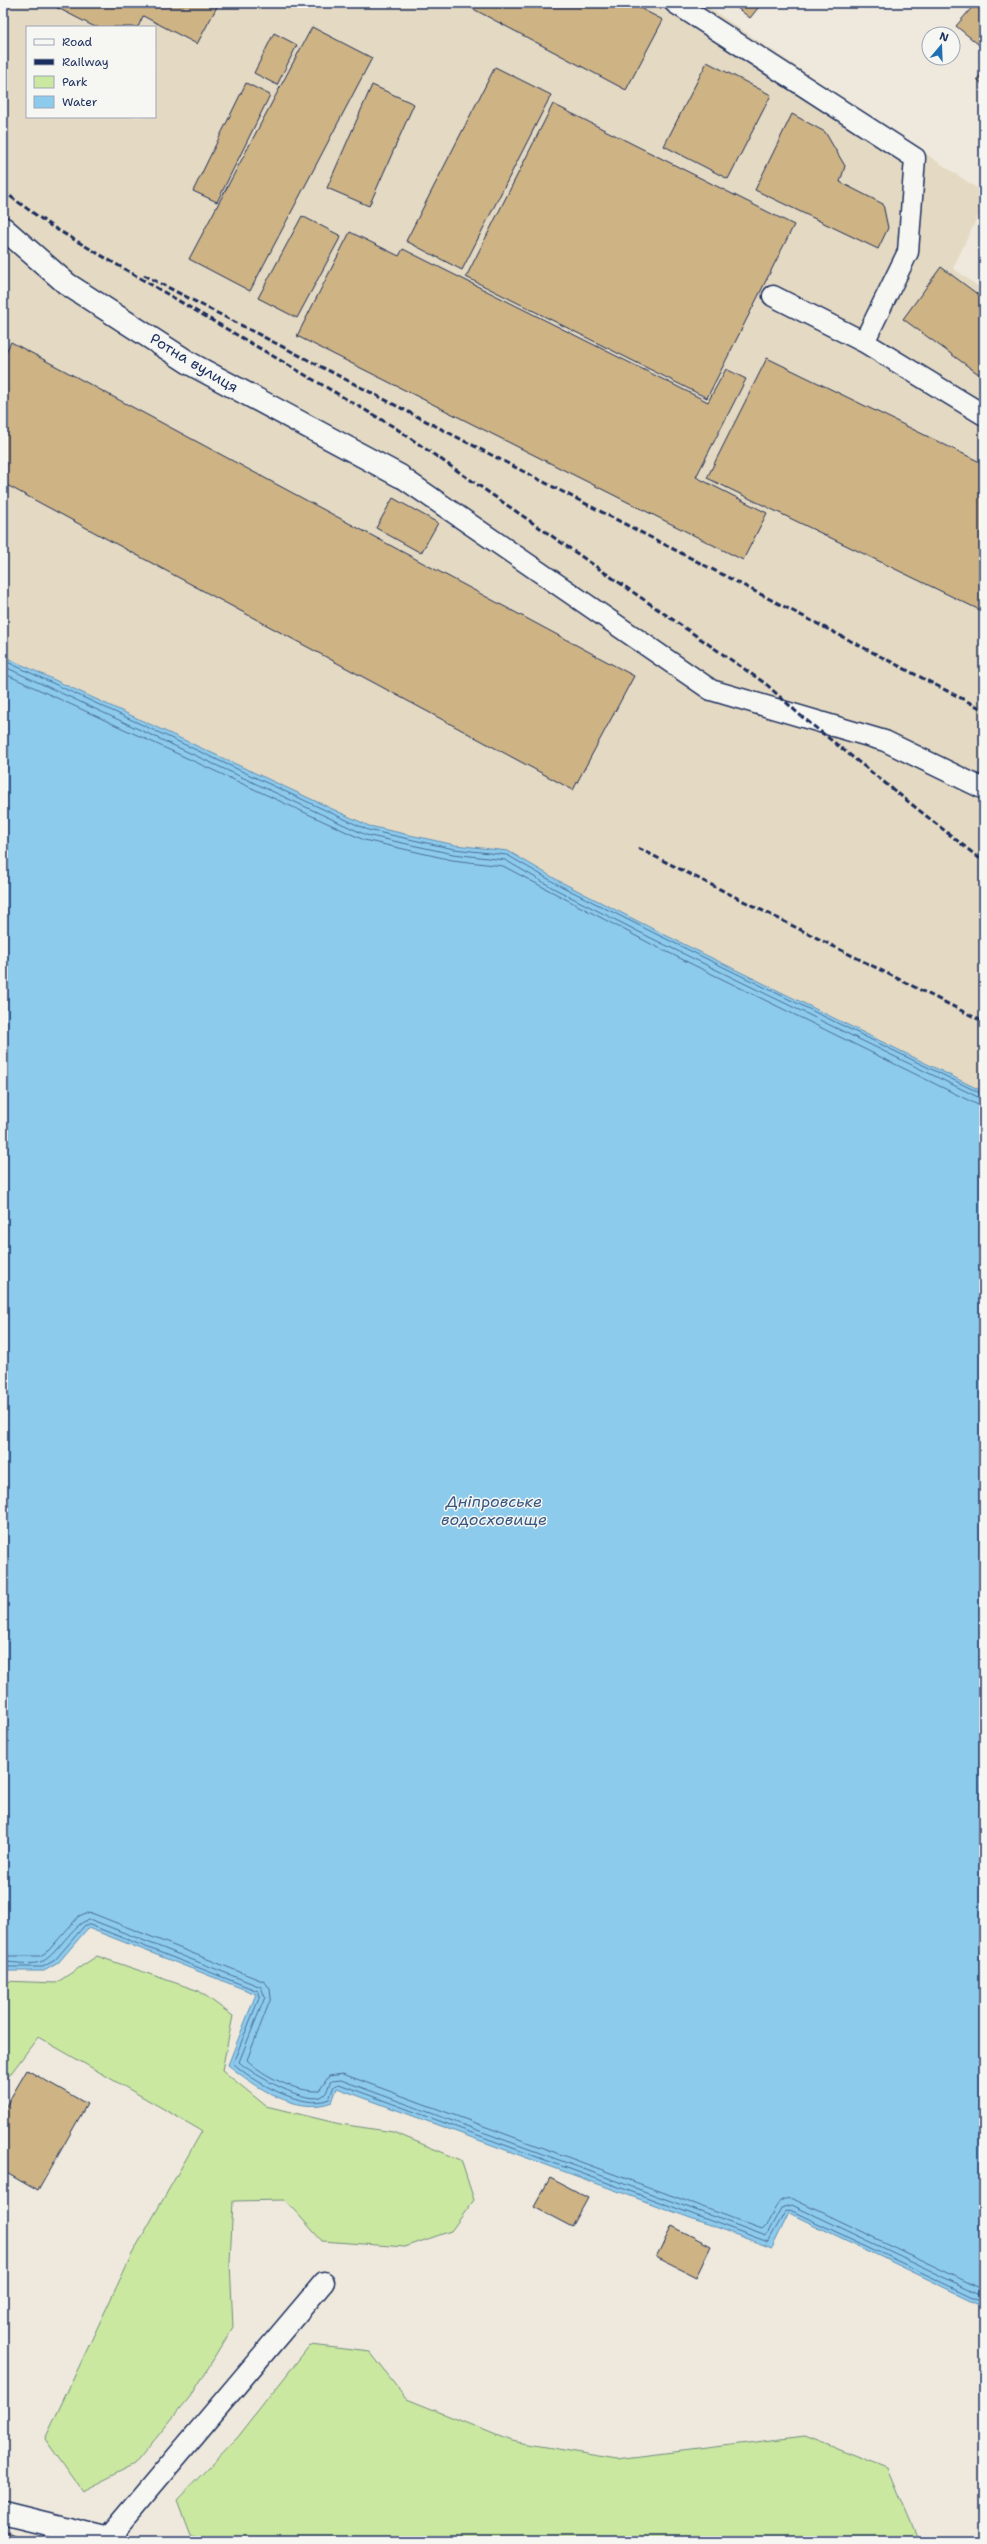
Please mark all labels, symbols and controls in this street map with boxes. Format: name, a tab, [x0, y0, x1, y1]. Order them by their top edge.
legend	[26, 26, 156, 118]
north arrow	[921, 26, 961, 66]
text: N	[938, 29, 951, 46]
text: Road	[62, 34, 93, 50]
text: Railway	[62, 54, 109, 70]
text: Park	[62, 74, 88, 90]
text: Water	[62, 94, 98, 110]
street label: Ротна вулиця	[146, 329, 242, 397]
water label: Дніпровське водосховище	[441, 1491, 547, 1530]

